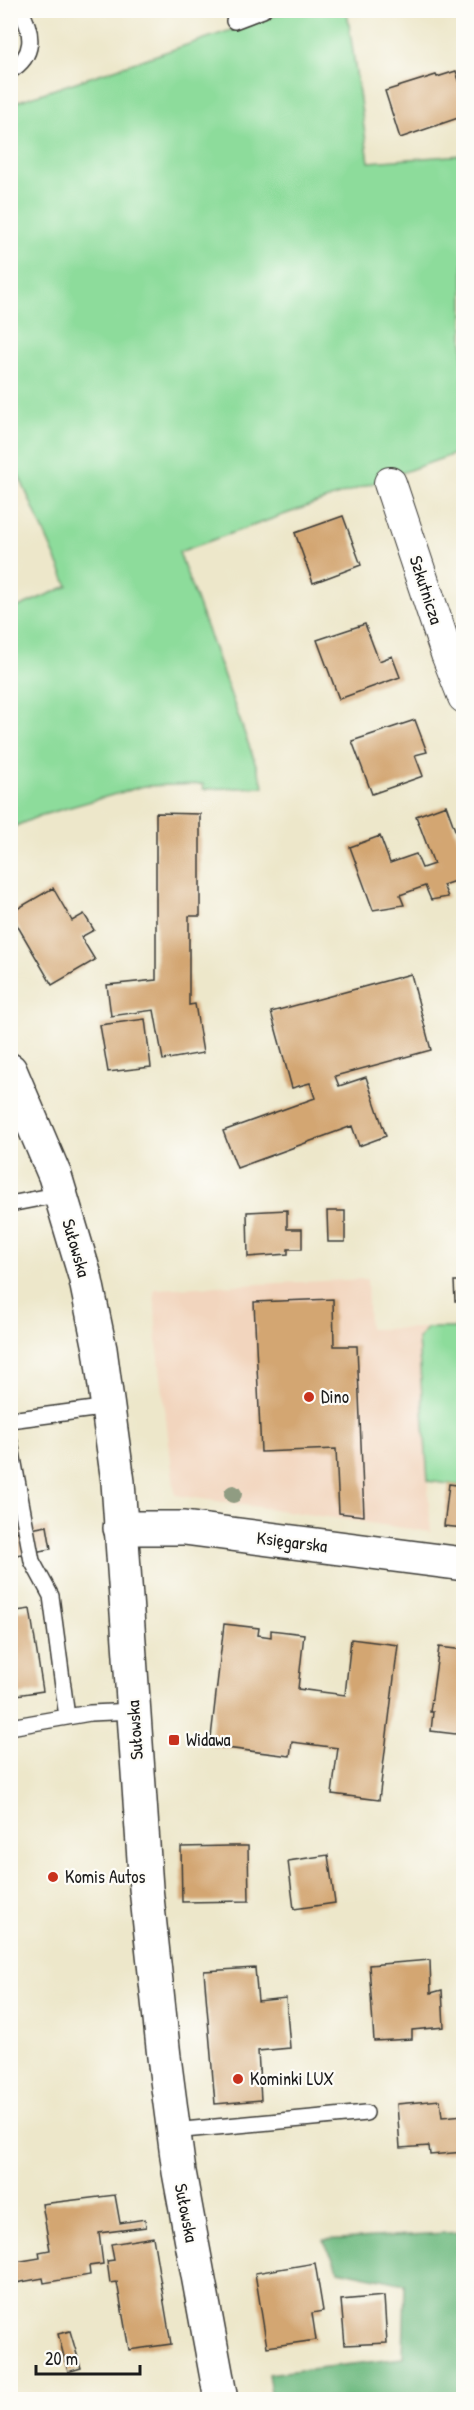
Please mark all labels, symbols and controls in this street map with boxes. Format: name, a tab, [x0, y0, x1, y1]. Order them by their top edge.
street label: Szkutnicza	[404, 552, 449, 627]
street label: Sułowska	[56, 1216, 97, 1280]
place label: Dino	[321, 1384, 349, 1409]
marker: Dino	[302, 1390, 316, 1404]
street label: Księgarska	[255, 1525, 329, 1558]
street label: Sułowska	[120, 1700, 149, 1761]
place label: Widawa	[186, 1727, 231, 1752]
marker: Widawa	[167, 1733, 181, 1747]
place label: Komis Autos	[65, 1864, 145, 1889]
marker: Komis Autos	[46, 1870, 60, 1884]
place label: Kominki LUX	[250, 2066, 334, 2091]
marker: Kominki LUX	[231, 2072, 245, 2086]
street label: Sułowska	[169, 2181, 204, 2244]
scale bar	[36, 2338, 140, 2376]
text: 20 m	[45, 2346, 78, 2371]

